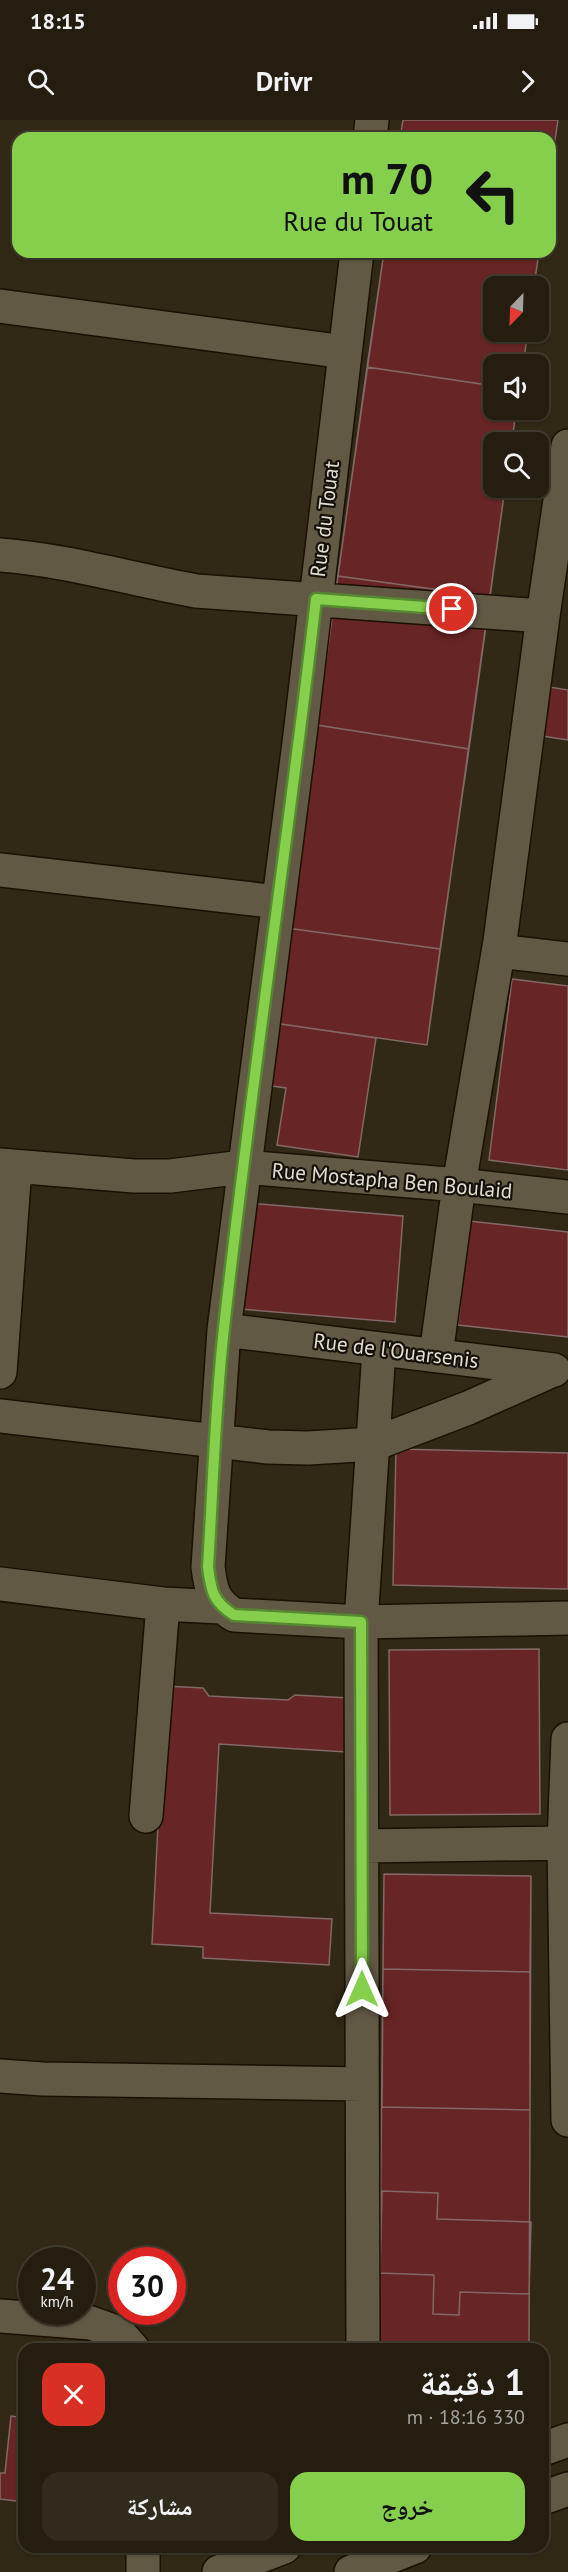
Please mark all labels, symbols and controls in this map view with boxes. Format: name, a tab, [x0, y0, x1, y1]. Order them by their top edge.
text: 18:15	[30, 7, 86, 35]
text: Drivr	[256, 64, 312, 98]
icon: search	[24, 65, 57, 98]
icon: forward	[511, 65, 544, 98]
text: 70 m	[341, 151, 433, 206]
icon: left	[454, 156, 532, 234]
text: Rue du Touat	[283, 204, 433, 238]
north arrow	[483, 276, 549, 342]
map controls	[483, 276, 549, 498]
button: sound	[483, 354, 549, 420]
button: search	[483, 432, 549, 498]
street label: Rue du Touat	[304, 459, 345, 578]
pin	[426, 583, 477, 634]
icon: arrive	[435, 592, 468, 625]
street label: Rue Mostapha Ben Boulaid	[271, 1157, 513, 1204]
street label: Rue de l'Ouarsenis	[312, 1327, 480, 1374]
position arrow	[330, 1957, 394, 2021]
speed limit sign: 30	[108, 2247, 186, 2325]
text: 24	[40, 2259, 74, 2298]
text: km/h	[41, 2292, 73, 2311]
text: 1 دقيقة	[420, 2358, 525, 2405]
button: close	[42, 2363, 105, 2426]
text: 330 m · 18:16	[407, 2404, 525, 2430]
button: مشاركة	[42, 2472, 278, 2541]
button: خروج	[290, 2472, 525, 2541]

